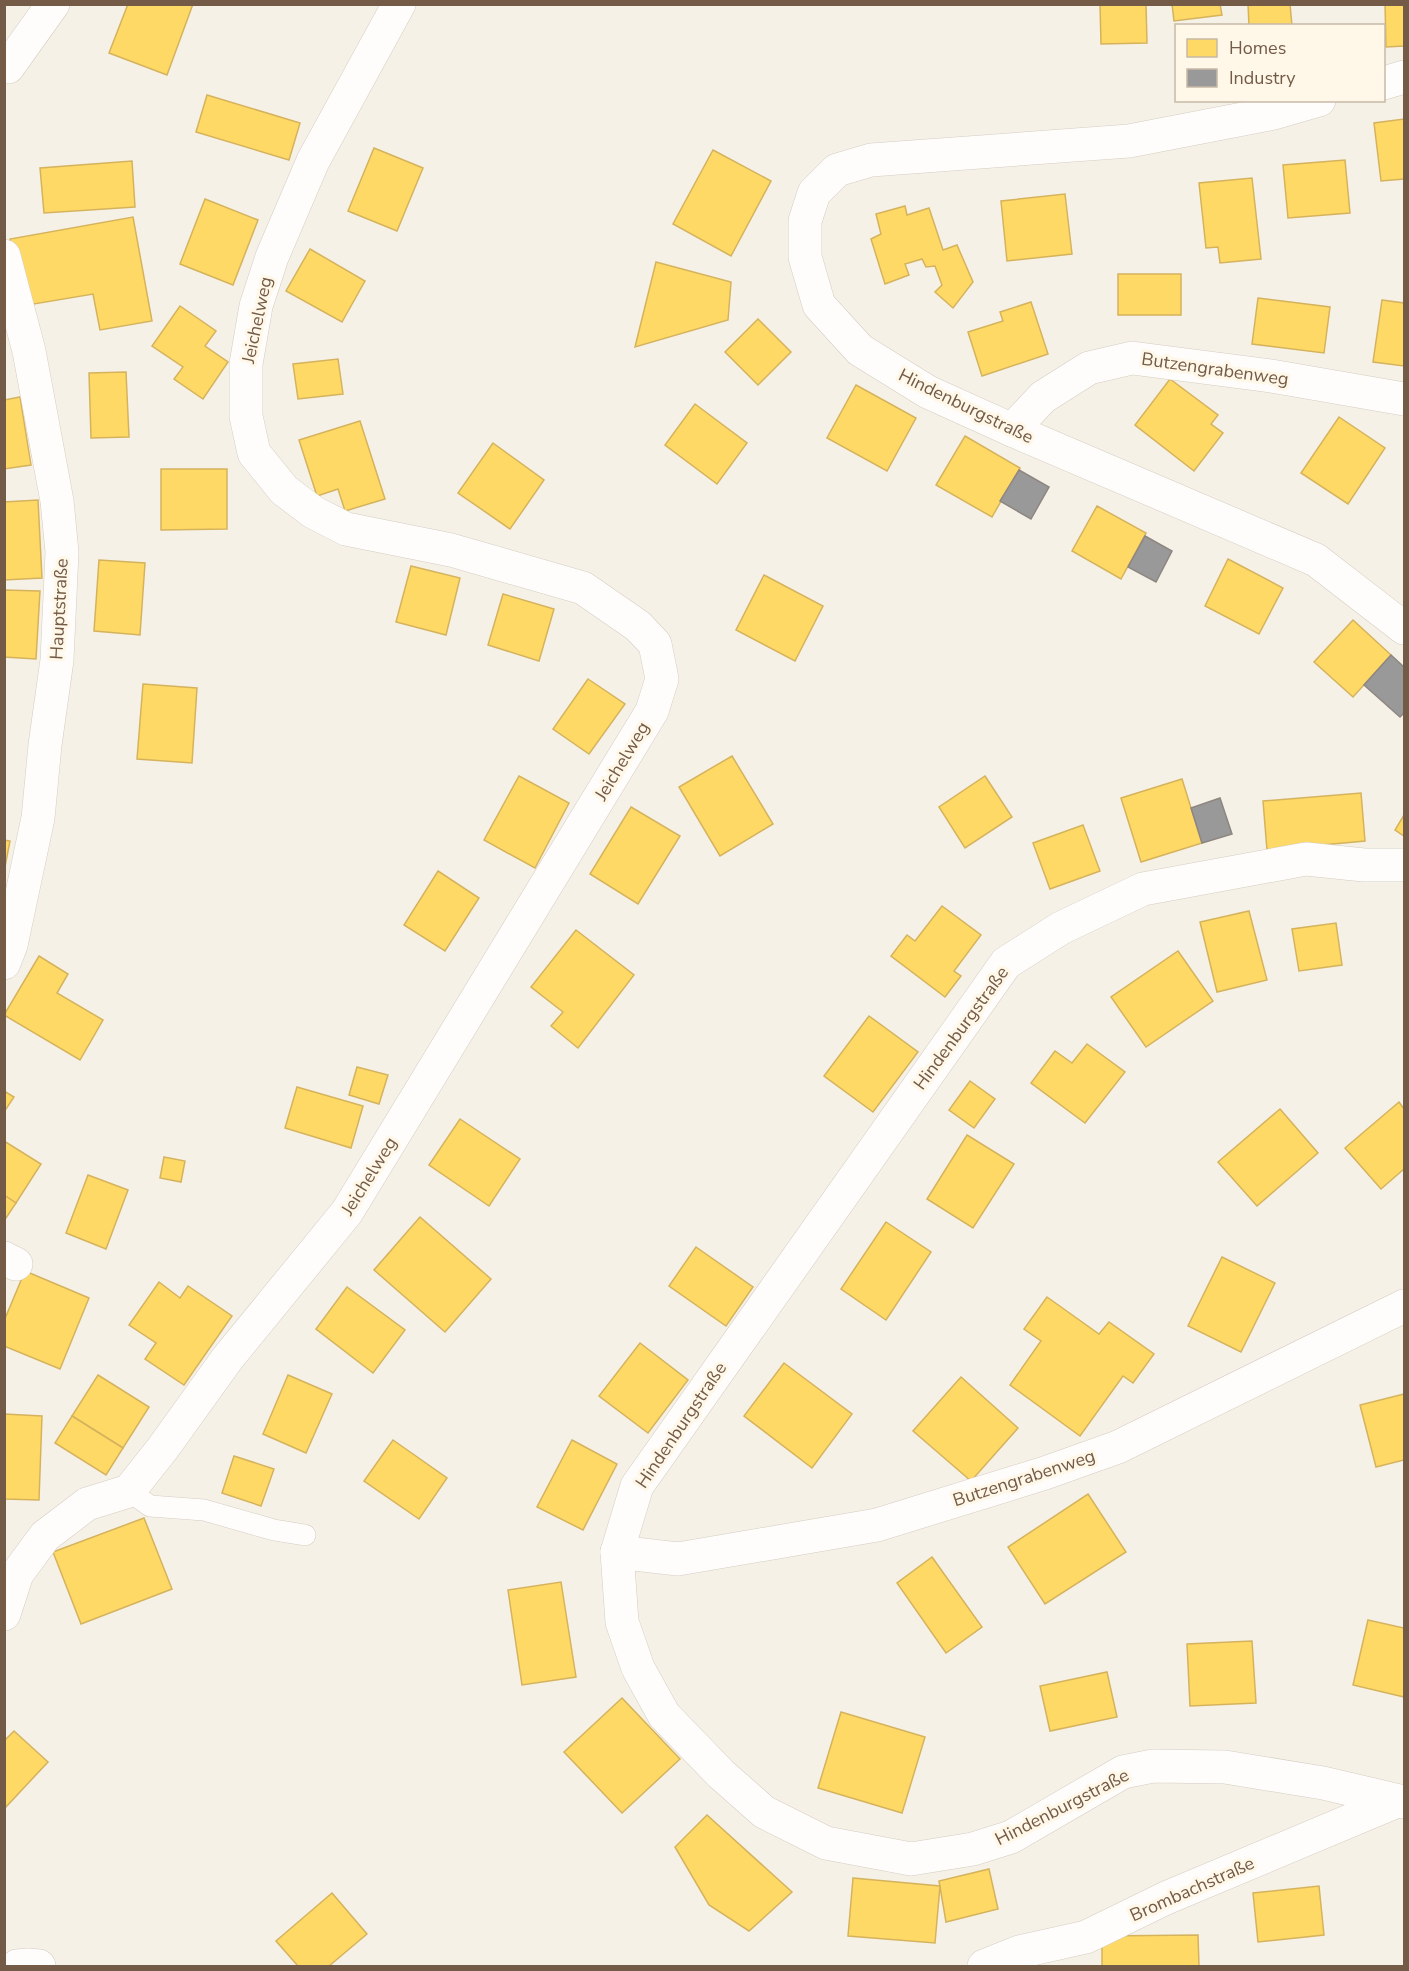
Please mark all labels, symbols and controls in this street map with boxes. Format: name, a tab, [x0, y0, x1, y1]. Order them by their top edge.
legend	[1175, 24, 1385, 102]
text: Homes	[1229, 36, 1286, 60]
text: Industry	[1229, 66, 1296, 90]
street label: Jeichelweg	[236, 274, 278, 367]
street label: Butzengrabenweg	[1140, 347, 1290, 391]
street label: Hindenburgstraße	[895, 363, 1037, 449]
street label: Hauptstraße	[44, 558, 74, 660]
street label: Jeichelweg	[589, 717, 655, 806]
street label: Hindenburgstraße	[908, 961, 1014, 1095]
street label: Jeichelweg	[335, 1132, 402, 1221]
street label: Hindenburgstraße	[630, 1357, 732, 1493]
street label: Butzengrabenweg	[950, 1444, 1098, 1512]
street label: Hindenburgstraße	[991, 1763, 1133, 1851]
street label: Brombachstraße	[1126, 1851, 1258, 1927]

